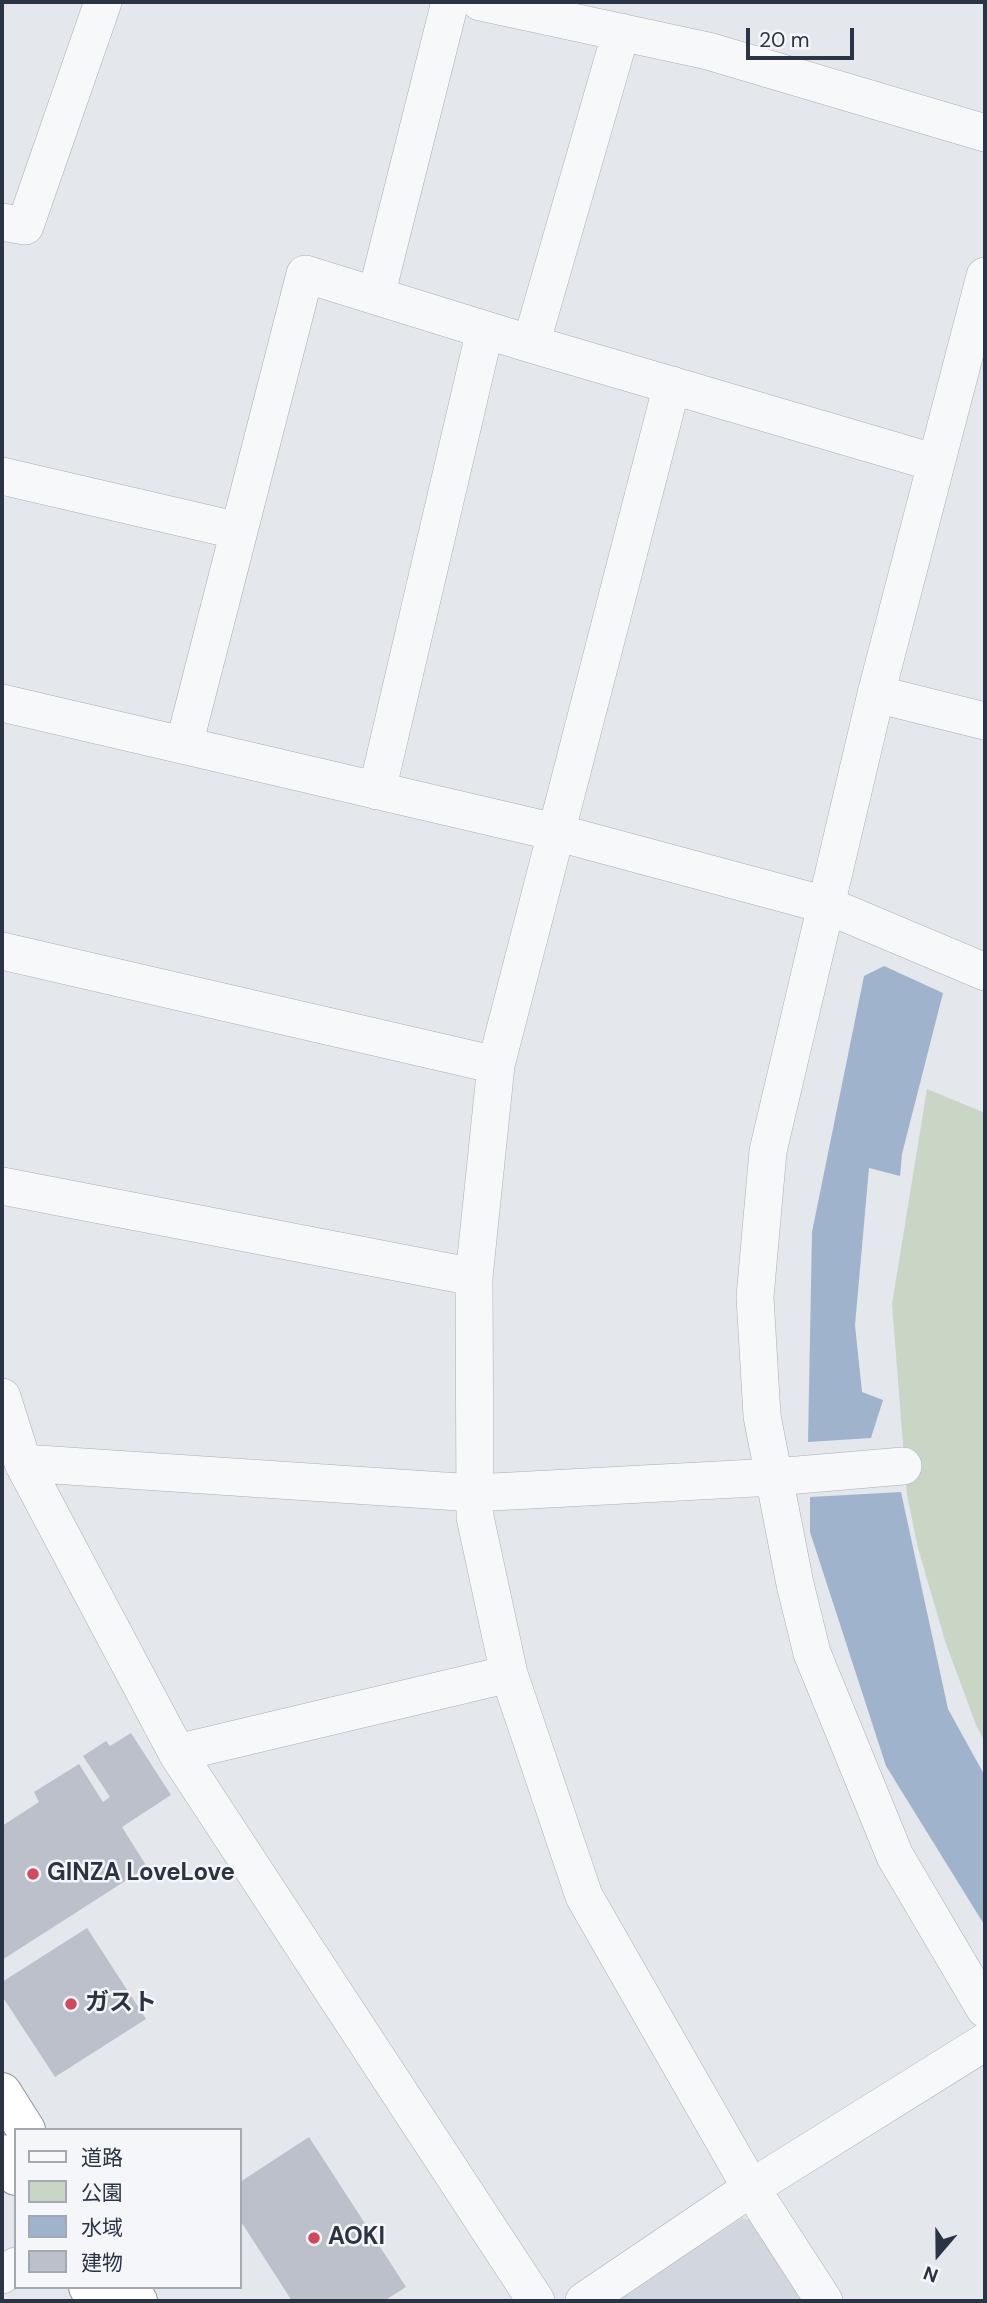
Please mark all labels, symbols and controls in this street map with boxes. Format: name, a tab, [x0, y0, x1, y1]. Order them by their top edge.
scale bar	[749, 14, 858, 58]
text: 20 m	[759, 26, 810, 54]
place label: GINZA LoveLove	[47, 1860, 235, 1888]
marker: GINZA LoveLove	[25, 1866, 41, 1882]
place label: ガスト	[85, 1990, 157, 2018]
marker: ガスト	[63, 1996, 79, 2012]
legend	[14, 2128, 242, 2289]
text: 道路	[81, 2144, 123, 2172]
text: 公園	[81, 2179, 123, 2207]
text: 水域	[81, 2214, 123, 2242]
north arrow	[903, 2219, 973, 2289]
place label: AOKI	[328, 2224, 385, 2252]
marker: AOKI	[306, 2230, 322, 2246]
text: 建物	[81, 2249, 123, 2277]
text: N	[920, 2260, 941, 2288]

